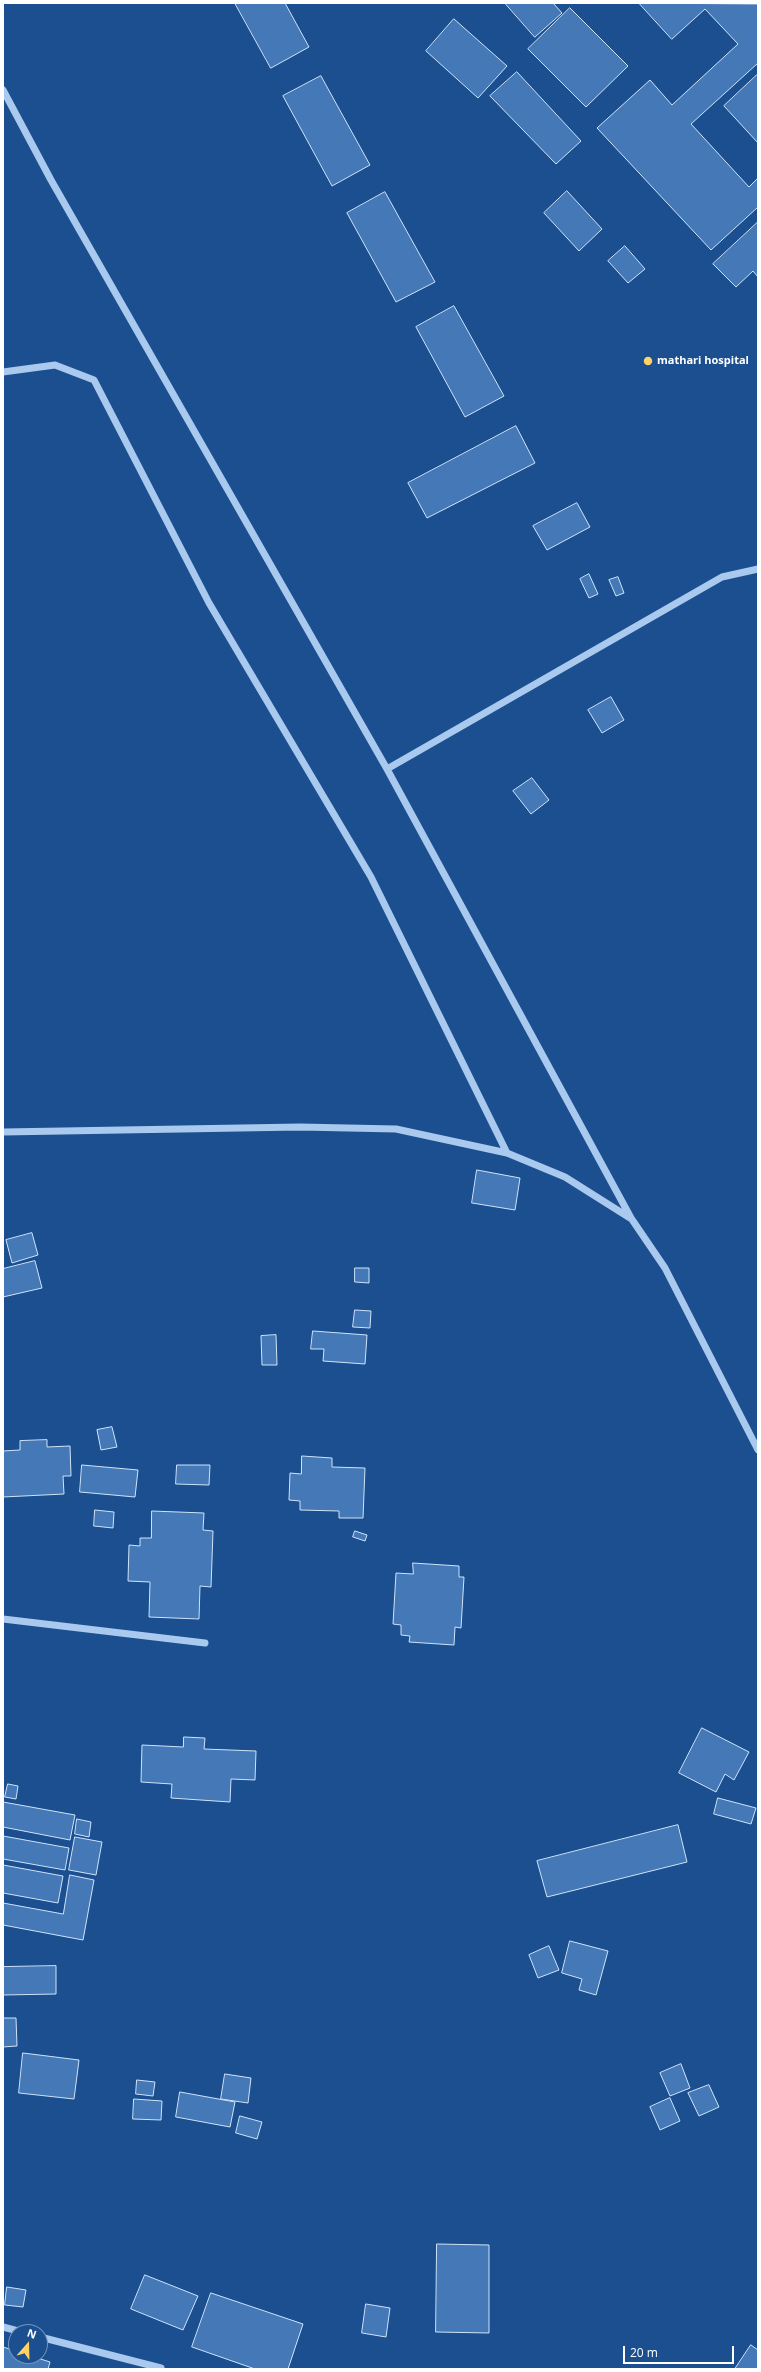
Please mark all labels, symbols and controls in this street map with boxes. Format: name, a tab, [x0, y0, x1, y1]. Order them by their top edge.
place label: mathari hospital	[657, 354, 749, 368]
marker: mathari hospital	[642, 355, 654, 367]
north arrow	[8, 2324, 48, 2364]
text: N	[25, 2325, 39, 2342]
scale bar	[625, 2338, 736, 2364]
text: 20 m	[630, 2344, 658, 2361]

